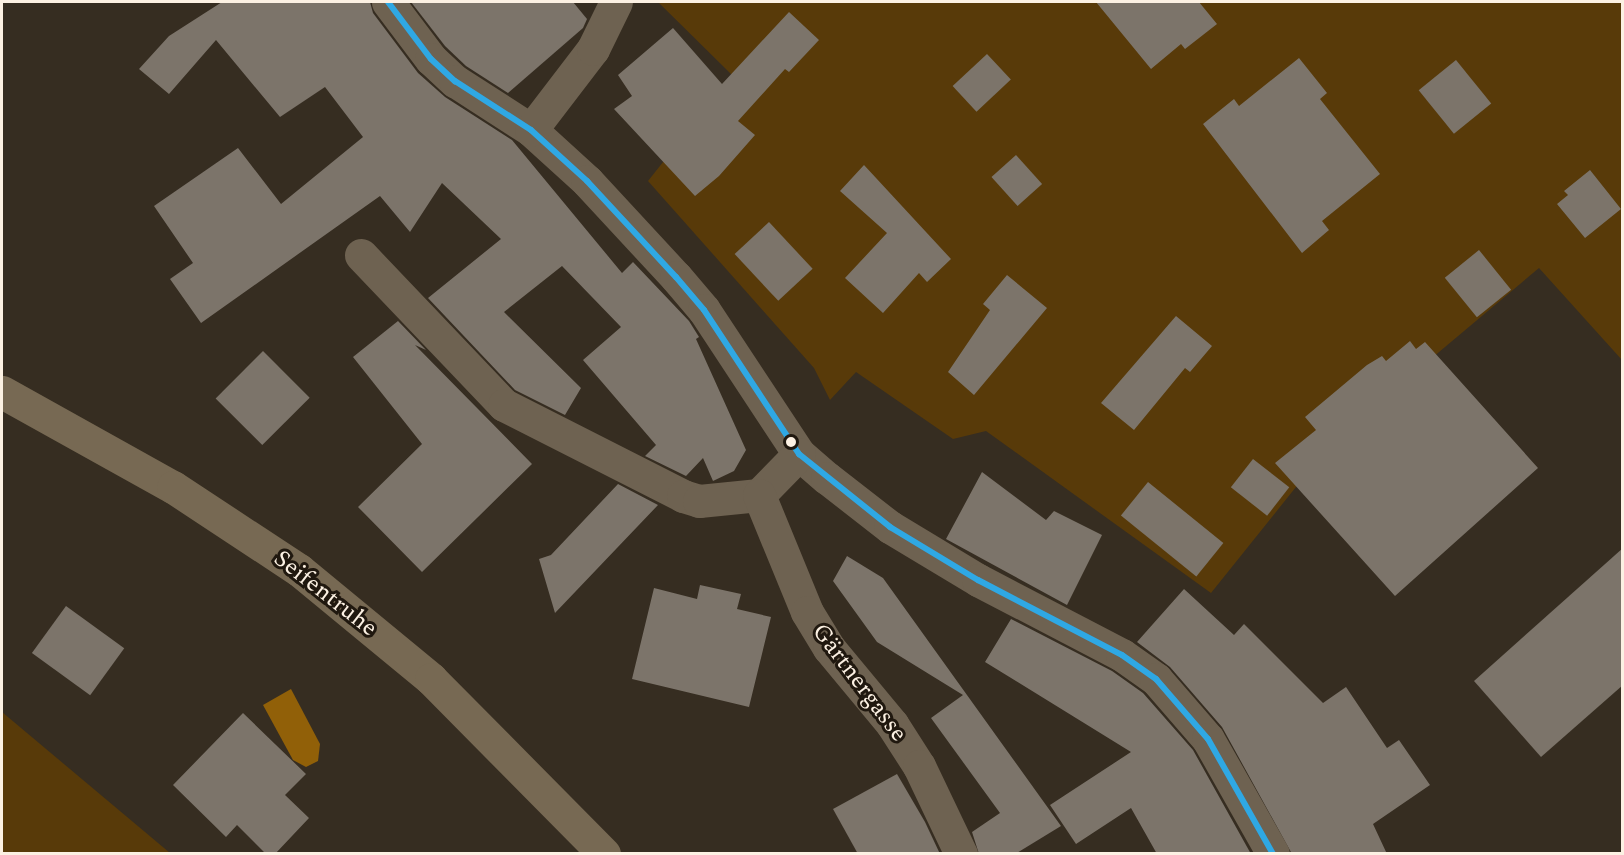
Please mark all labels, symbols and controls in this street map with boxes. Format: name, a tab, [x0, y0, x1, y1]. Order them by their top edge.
unlabelled marker	[785, 436, 797, 448]
street label: Seifentruhe	[267, 545, 383, 643]
street label: Gärtnergasse	[805, 618, 913, 748]

